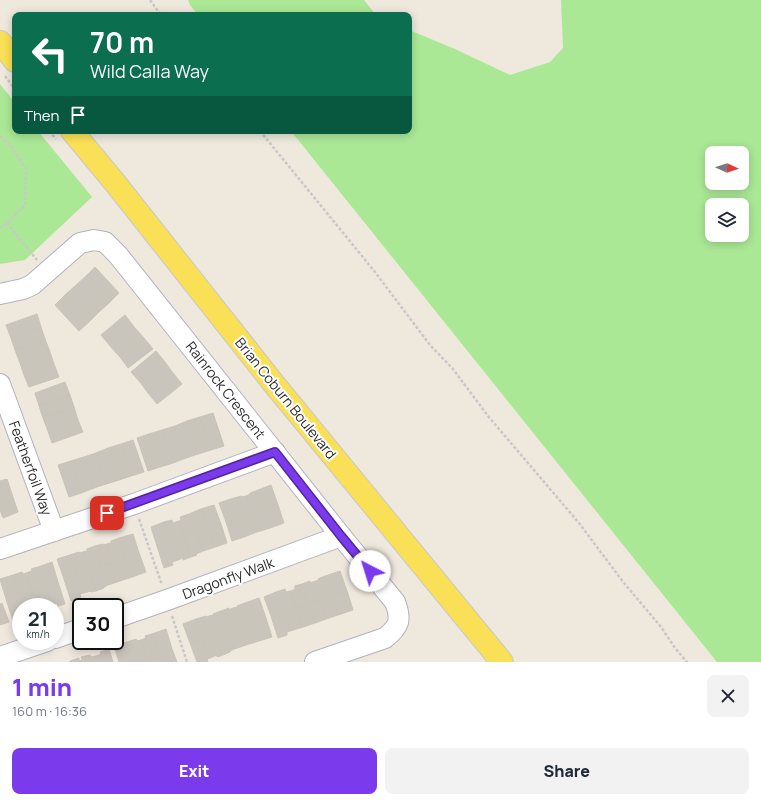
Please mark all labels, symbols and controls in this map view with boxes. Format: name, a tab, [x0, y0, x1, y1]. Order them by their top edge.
text: 70 m	[90, 23, 154, 61]
icon: left	[24, 28, 76, 80]
text: Wild Calla Way	[90, 59, 209, 83]
icon: arrive	[67, 104, 89, 126]
text: Then	[24, 105, 59, 126]
north arrow	[705, 146, 749, 190]
map controls	[705, 146, 749, 242]
button: layers	[705, 198, 749, 242]
street label: Brian Coburn Boulevard	[231, 333, 341, 463]
street label: Rainrock Crescent	[182, 337, 270, 443]
street label: Featherfoil Way	[5, 418, 57, 518]
pin	[90, 496, 124, 530]
icon: arrive	[96, 502, 118, 524]
position arrow	[349, 550, 391, 592]
street label: Dragonfly Walk	[180, 552, 277, 603]
speed limit sign: 30	[72, 598, 124, 650]
text: 21	[28, 605, 48, 632]
text: km/h	[26, 627, 50, 641]
text: 1 min	[12, 670, 72, 703]
button: close	[707, 675, 749, 717]
text: 160 m · 16:36	[12, 702, 87, 720]
button: Exit	[12, 748, 377, 794]
button: Share	[385, 748, 749, 794]

